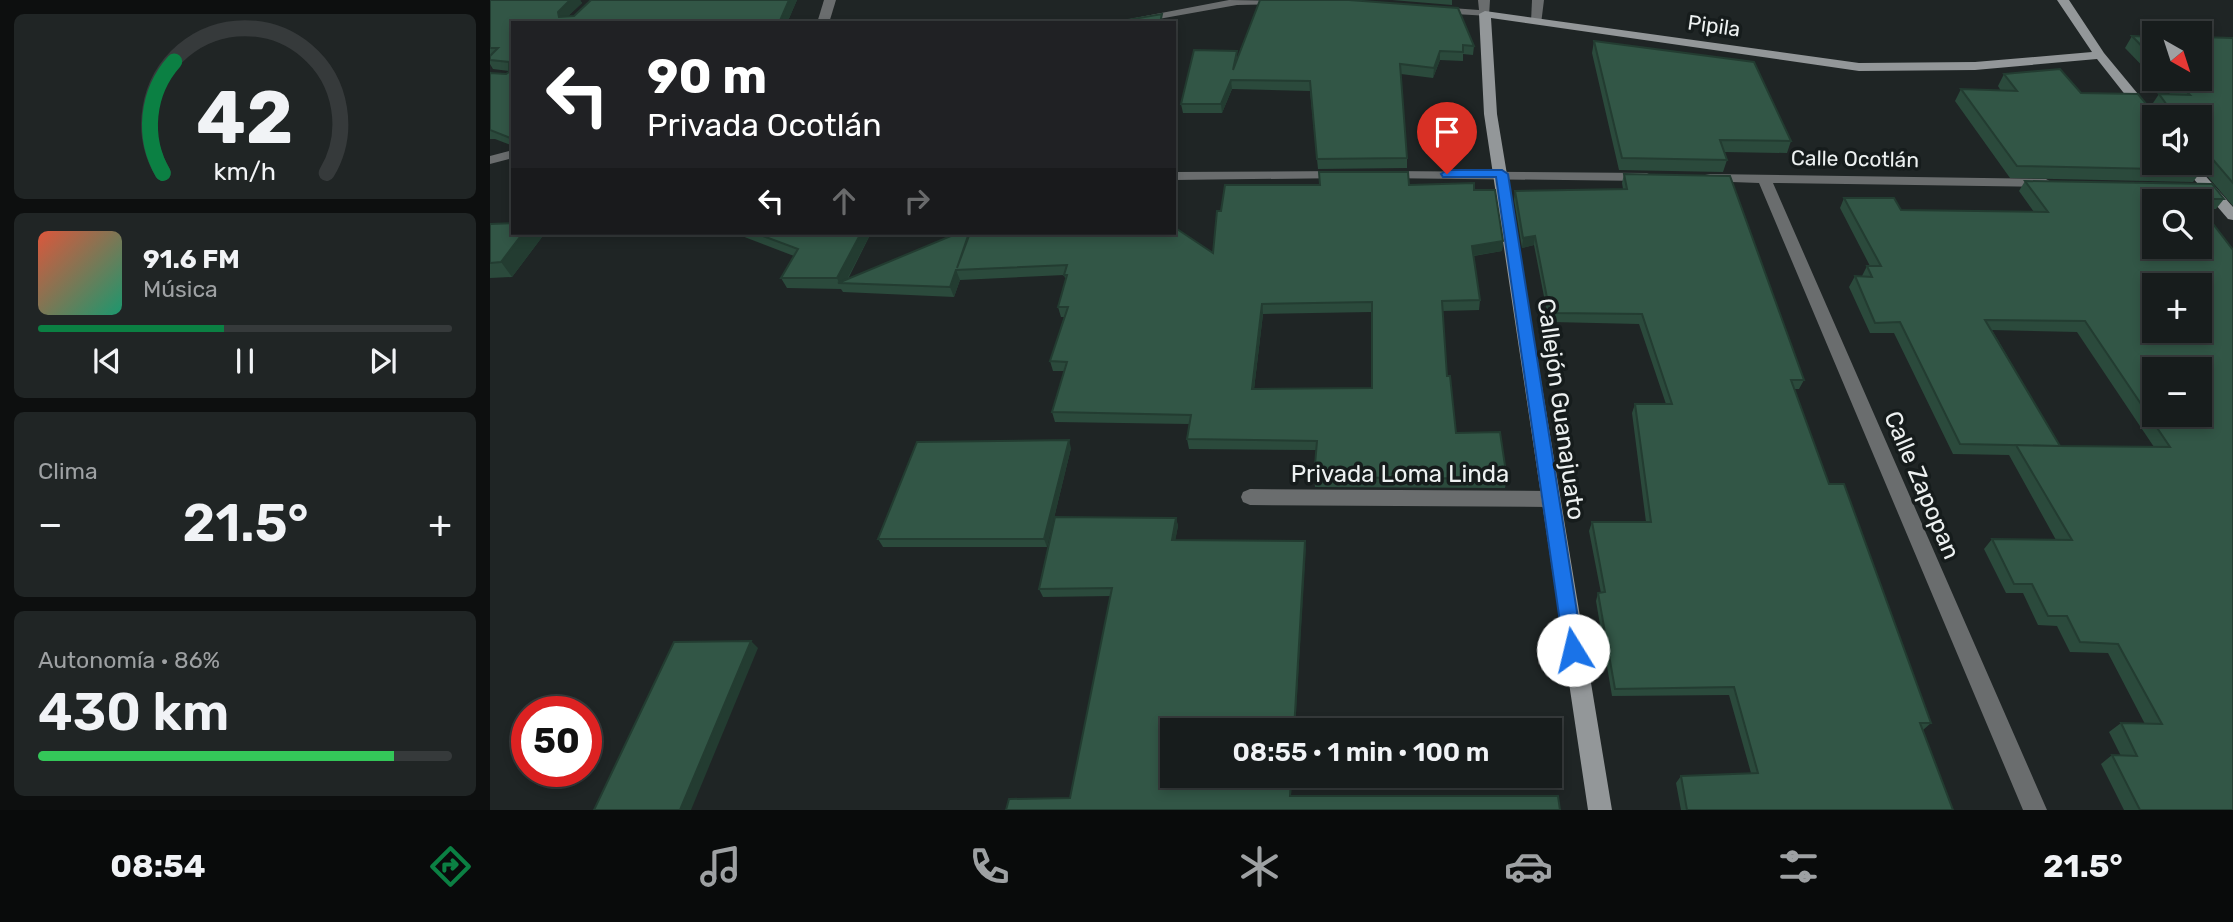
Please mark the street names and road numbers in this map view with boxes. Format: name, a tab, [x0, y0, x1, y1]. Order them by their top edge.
street label: Pipila	[1686, 9, 1742, 42]
street label: Calle Ocotlán	[1791, 145, 1919, 172]
street label: Callejón Guanajuato	[1532, 296, 1590, 522]
street label: Calle Zapopan	[1878, 407, 1966, 563]
street label: Privada Loma Linda	[1291, 460, 1509, 488]

